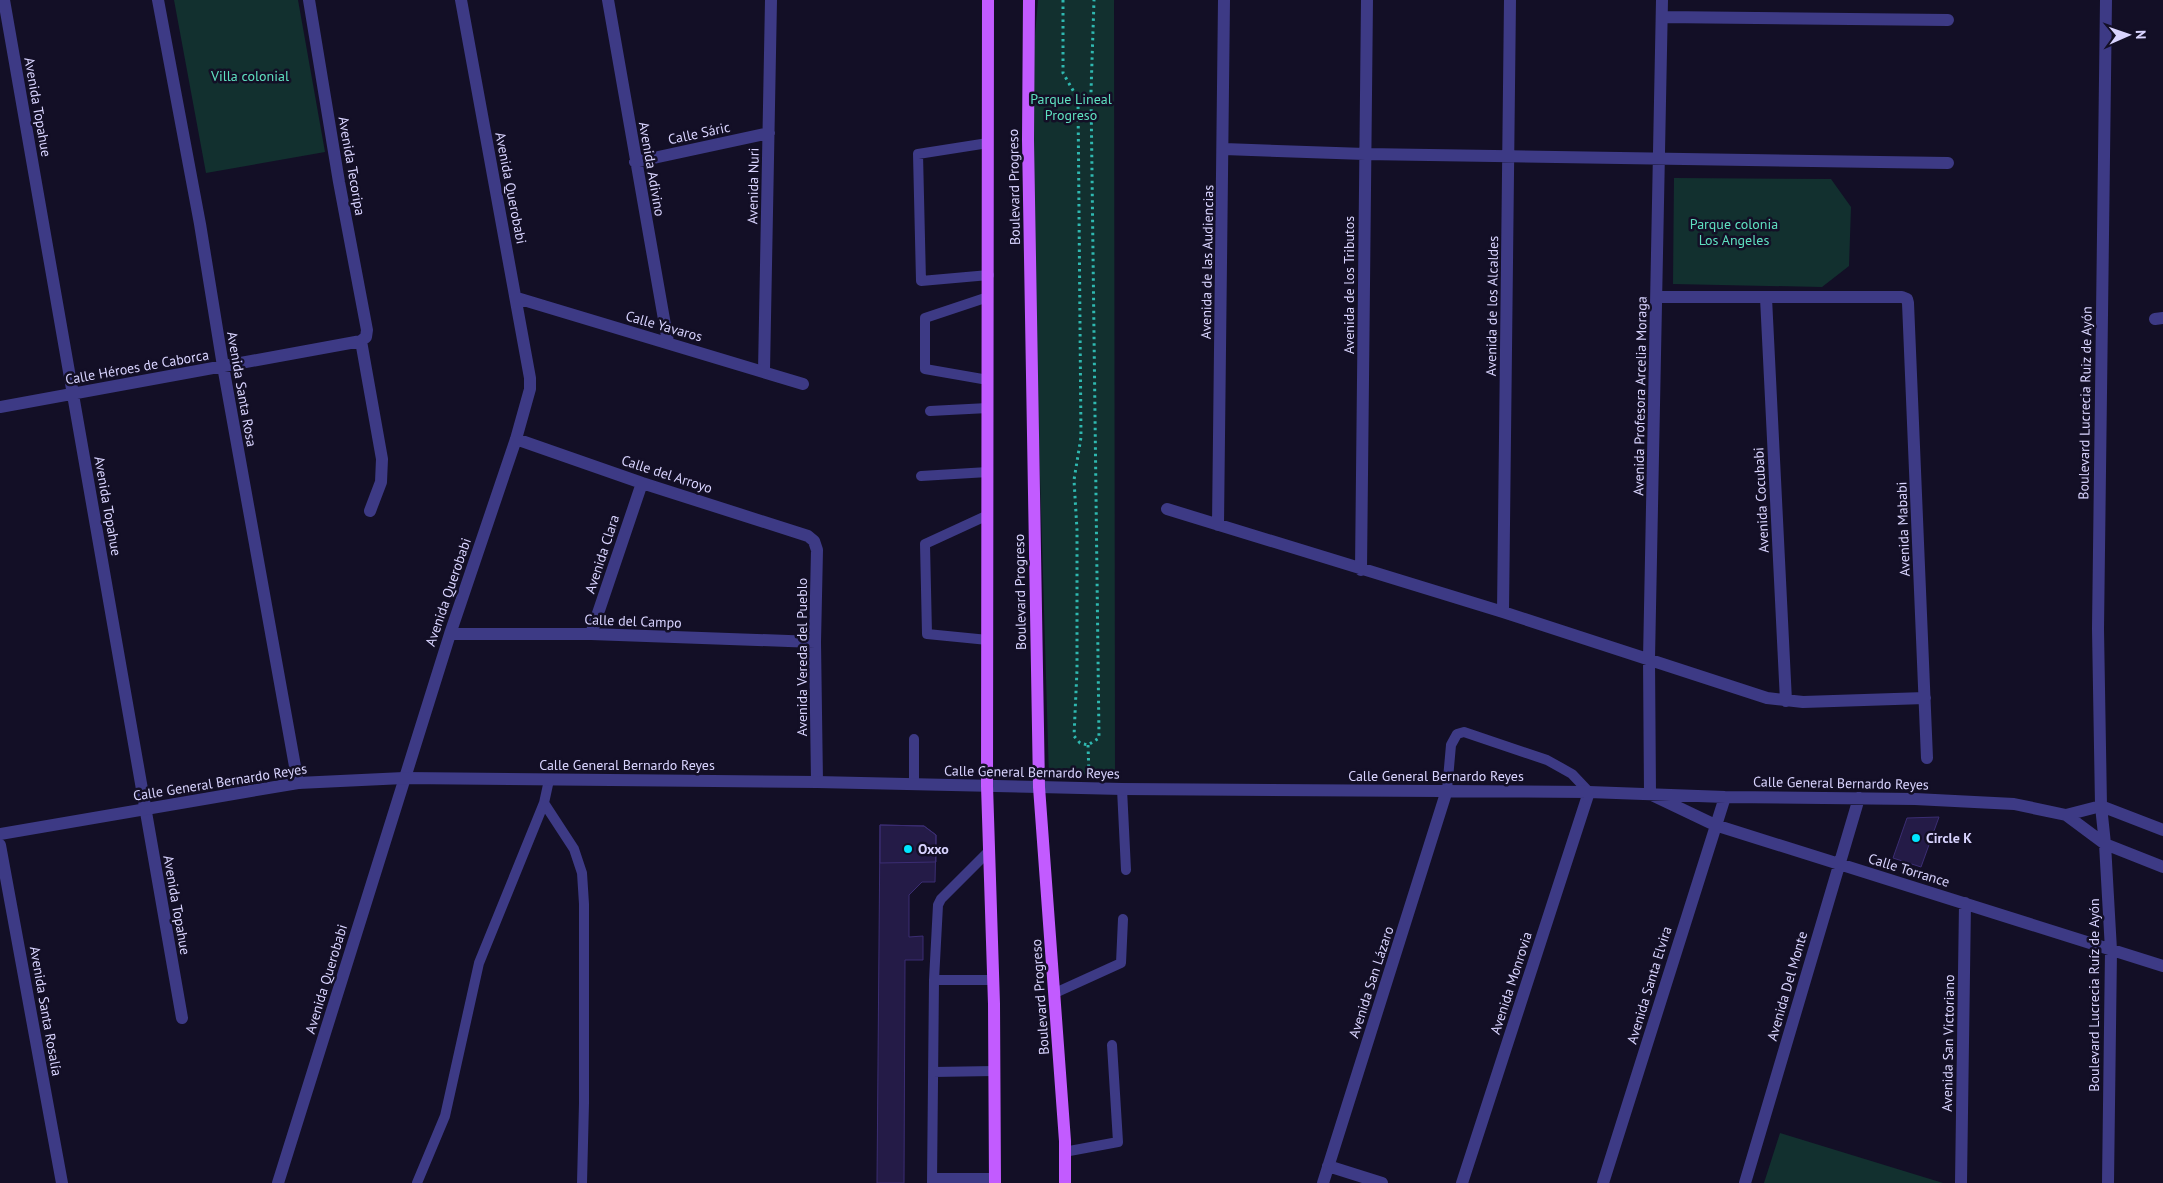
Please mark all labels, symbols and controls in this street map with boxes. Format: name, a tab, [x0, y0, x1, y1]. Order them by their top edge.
north arrow	[2103, 10, 2153, 60]
text: N	[2132, 30, 2150, 39]
street label: Avenida Topahue	[20, 56, 56, 158]
park label: Villa colonial	[210, 67, 289, 85]
park label: Parque Lineal Progreso	[1030, 90, 1112, 124]
street label: Avenida Tecoripa	[334, 115, 370, 217]
street label: Calle Sáric	[666, 118, 732, 148]
street label: Avenida Adivino	[635, 120, 669, 218]
street label: Boulevard Progreso	[1004, 129, 1024, 245]
street label: Avenida Querobabi	[491, 131, 531, 245]
street label: Avenida Nuri	[743, 148, 763, 224]
street label: Avenida de las Audiencias	[1197, 185, 1217, 339]
park label: Parque colonia Los Angeles	[1690, 215, 1778, 249]
street label: Avenida de los Tributos	[1340, 216, 1358, 354]
street label: Avenida de los Alcaldes	[1482, 236, 1502, 376]
street label: Avenida Profesora Arcelia Moraga	[1629, 296, 1651, 496]
street label: Calle Yavaros	[624, 306, 705, 346]
street label: Boulevard Lucrecia Ruiz de Ayón	[2074, 306, 2096, 500]
street label: Avenida Santa Rosa	[223, 330, 261, 448]
street label: Calle Héroes de Caborca	[64, 346, 210, 388]
street label: Avenida Cocubabi	[1749, 447, 1773, 553]
street label: Calle del Arroyo	[619, 451, 715, 497]
street label: Avenida Topahue	[90, 455, 126, 557]
street label: Avenida Mababi	[1892, 481, 1914, 577]
street label: Avenida Clara	[581, 512, 623, 596]
street label: Boulevard Progreso	[1010, 534, 1030, 650]
street label: Avenida Querobabi	[421, 535, 475, 649]
street label: Avenida Vereda del Pueblo	[793, 578, 811, 736]
street label: Calle del Campo	[584, 610, 682, 632]
street label: Calle General Bernardo Reyes	[539, 756, 715, 774]
street label: Calle General Bernardo Reyes	[132, 759, 308, 805]
street label: Calle General Bernardo Reyes	[944, 761, 1120, 783]
street label: Calle General Bernardo Reyes	[1348, 767, 1524, 785]
street label: Calle General Bernardo Reyes	[1753, 772, 1929, 794]
place label: Circle K	[1926, 829, 1972, 847]
marker: Circle K	[1910, 832, 1922, 844]
place label: Oxxo	[918, 840, 949, 858]
marker: Oxxo	[902, 843, 914, 855]
street label: Calle Torrance	[1866, 849, 1952, 891]
street label: Avenida Topahue	[159, 854, 195, 956]
street label: Boulevard Lucrecia Ruíz de Ayón	[2085, 898, 2103, 1092]
street label: Avenida Querobabi	[301, 922, 351, 1036]
street label: Avenida San Lázaro	[1344, 924, 1398, 1040]
street label: Avenida Santa Elvira	[1623, 924, 1675, 1046]
street label: Avenida Monrovia	[1486, 929, 1536, 1037]
street label: Avenida Del Monte	[1763, 929, 1811, 1043]
street label: Boulevard Progreso	[1027, 938, 1053, 1056]
street label: Avenida Santa Rosalía	[26, 945, 66, 1077]
street label: Avenida San Victoriano	[1938, 974, 1958, 1112]

